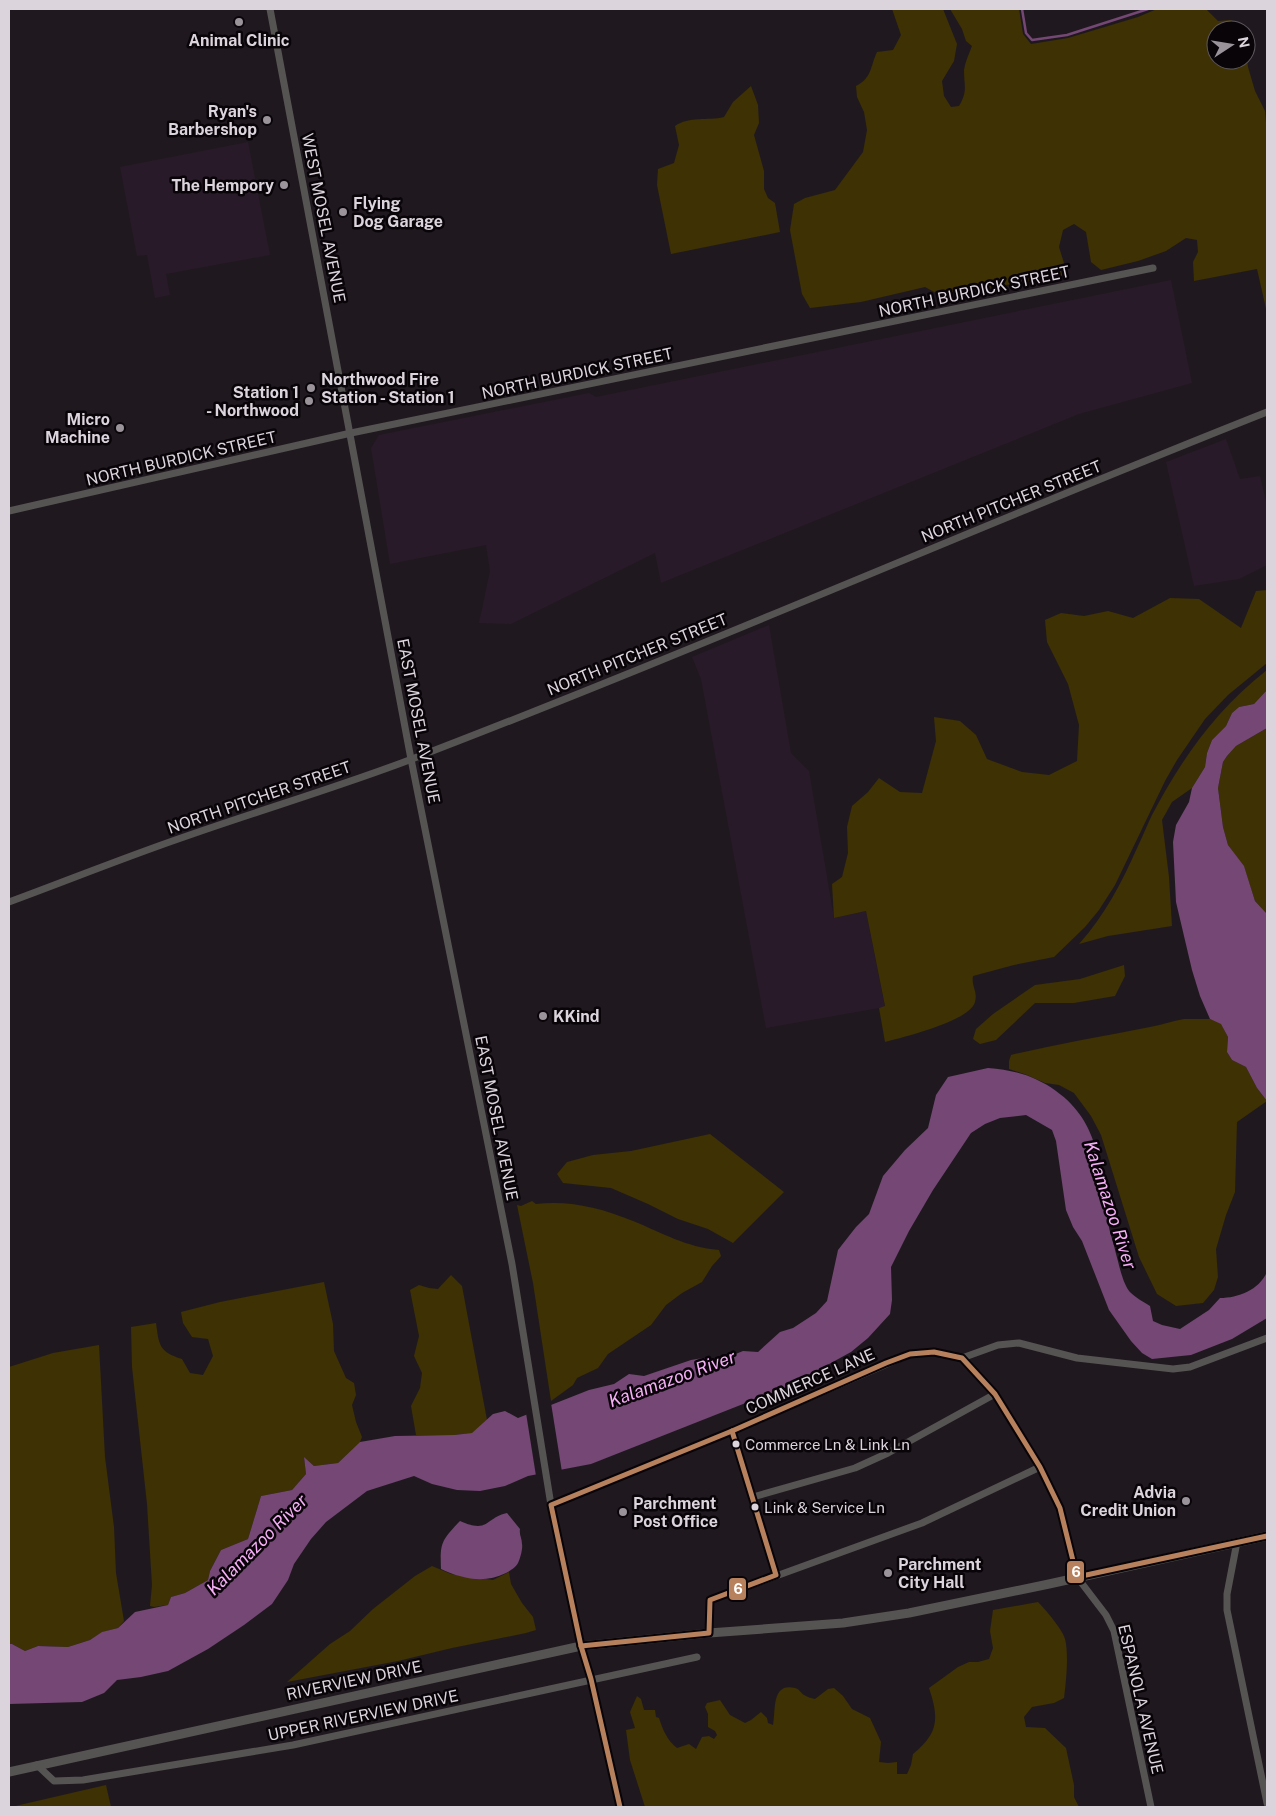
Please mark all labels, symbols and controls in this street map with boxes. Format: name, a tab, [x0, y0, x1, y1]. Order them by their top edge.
marker: Animal Clinic	[233, 16, 245, 28]
north arrow	[1206, 20, 1256, 70]
place label: Animal Clinic	[188, 31, 290, 50]
text: N	[1235, 35, 1253, 49]
place label: Ryan's Barbershop	[168, 102, 257, 139]
marker: Ryan's Barbershop	[261, 114, 273, 126]
street label: WEST MOSEL AVENUE	[298, 132, 349, 304]
place label: The Hempory	[172, 176, 274, 195]
marker: The Hempory	[278, 179, 290, 191]
place label: Flying Dog Garage	[353, 194, 443, 231]
marker: Flying Dog Garage	[337, 206, 349, 218]
street label: NORTH BURDICK STREET	[877, 262, 1072, 321]
street label: NORTH BURDICK STREET	[480, 344, 675, 403]
place label: Northwood Fire Station - Station 1	[321, 370, 455, 407]
marker: Northwood Fire Station - Station 1	[305, 382, 317, 394]
place label: Station 1 - Northwood	[206, 383, 299, 420]
marker: Station 1 - Northwood	[303, 395, 315, 407]
place label: Micro Machine	[45, 410, 110, 447]
marker: Micro Machine	[114, 422, 126, 434]
street label: NORTH BURDICK STREET	[84, 427, 279, 490]
street label: NORTH PITCHER STREET	[918, 456, 1105, 546]
street label: NORTH PITCHER STREET	[544, 609, 731, 699]
street label: EAST MOSEL AVENUE	[393, 637, 444, 805]
street label: NORTH PITCHER STREET	[165, 757, 354, 838]
place label: KKind	[553, 1007, 600, 1026]
marker: KKind	[537, 1010, 549, 1022]
street label: EAST MOSEL AVENUE	[471, 1034, 522, 1202]
water label: Kalamazoo River	[1080, 1138, 1141, 1272]
street label: COMMERCE LANE	[743, 1344, 878, 1418]
water label: Kalamazoo River	[605, 1346, 738, 1411]
place label: Commerce Ln & Link Ln	[745, 1436, 910, 1453]
marker: Commerce Ln & Link Ln	[731, 1439, 741, 1449]
place label: Advia Credit Union	[1080, 1483, 1176, 1520]
water label: Kalamazoo River	[202, 1490, 311, 1599]
place label: Parchment Post Office	[633, 1494, 718, 1531]
marker: Advia Credit Union	[1180, 1495, 1192, 1507]
place label: Link & Service Ln	[764, 1499, 885, 1516]
marker: Link & Service Ln	[750, 1502, 760, 1512]
marker: Parchment Post Office	[617, 1506, 629, 1518]
place label: Parchment City Hall	[898, 1555, 982, 1592]
line badge: 6	[1066, 1560, 1085, 1584]
text: 6	[1071, 1564, 1081, 1580]
marker: Parchment City Hall	[882, 1567, 894, 1579]
line badge: 6	[728, 1577, 747, 1601]
text: 6	[733, 1581, 743, 1597]
street label: ESPANOLA AVENUE	[1114, 1622, 1167, 1776]
street label: RIVERVIEW DRIVE	[285, 1657, 424, 1704]
street label: UPPER RIVERVIEW DRIVE	[266, 1686, 460, 1745]

